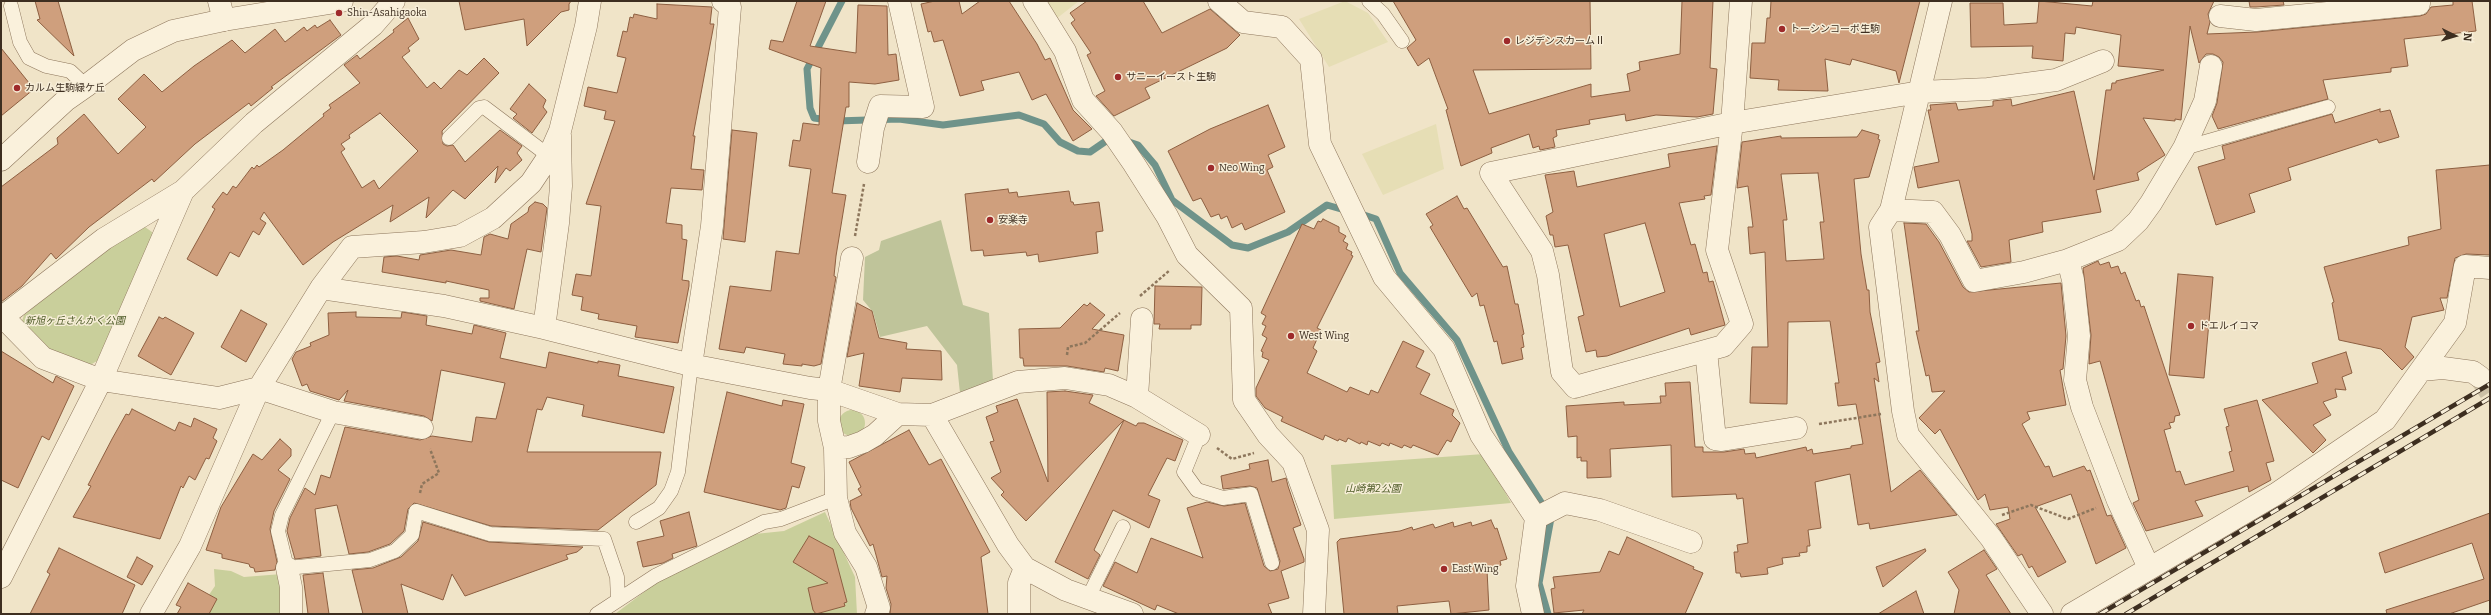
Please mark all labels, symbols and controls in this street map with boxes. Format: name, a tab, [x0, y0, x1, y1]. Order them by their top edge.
place label: Shin-Asahigaoka	[347, 7, 427, 19]
marker: Shin-Asahigaoka	[334, 8, 344, 18]
north arrow	[2435, 16, 2475, 56]
place label: トーシンコーポ生駒	[1790, 23, 1880, 35]
marker: トーシンコーポ生駒	[1777, 24, 1787, 34]
text: N	[2461, 32, 2474, 42]
place label: レジデンスカームⅡ	[1515, 35, 1605, 47]
marker: レジデンスカームⅡ	[1502, 36, 1512, 46]
place label: サニーイースト生駒	[1126, 71, 1216, 83]
marker: サニーイースト生駒	[1113, 72, 1123, 82]
place label: カルム生駒緑ケ丘	[25, 82, 105, 94]
marker: カルム生駒緑ケ丘	[12, 83, 22, 93]
place label: Neo Wing	[1219, 162, 1265, 174]
marker: Neo Wing	[1206, 163, 1216, 173]
place label: 安楽寺	[998, 214, 1028, 226]
marker: 安楽寺	[985, 215, 995, 225]
park label: 新旭ヶ丘さんかく公園	[25, 315, 125, 327]
place label: ドエルイコマ	[2199, 320, 2259, 332]
marker: ドエルイコマ	[2186, 321, 2196, 331]
place label: West Wing	[1299, 330, 1349, 342]
marker: West Wing	[1286, 331, 1296, 341]
park label: 山崎第2公園	[1345, 483, 1401, 495]
place label: East Wing	[1452, 563, 1499, 575]
marker: East Wing	[1439, 564, 1449, 574]

